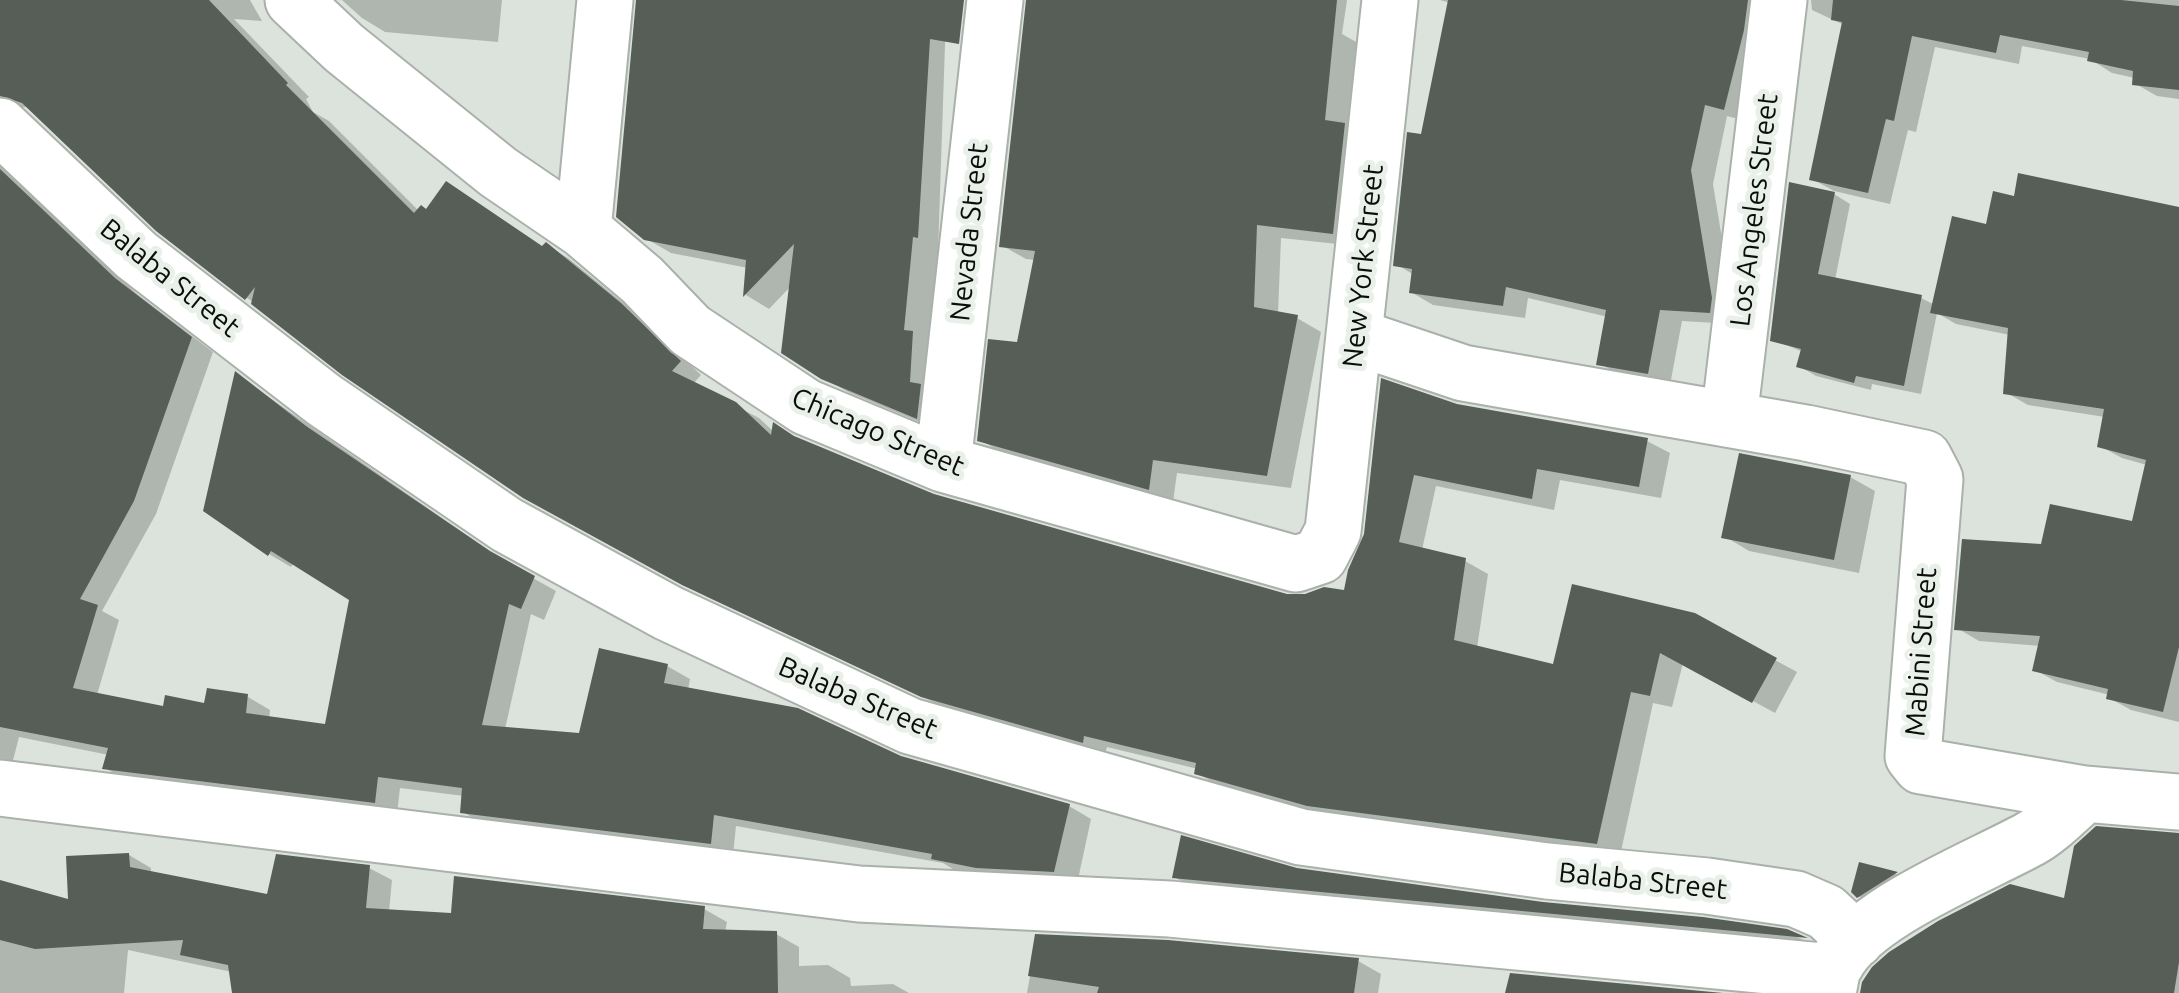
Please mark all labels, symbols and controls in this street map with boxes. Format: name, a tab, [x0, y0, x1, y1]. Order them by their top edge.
street label: Los Angeles Street	[1723, 92, 1785, 328]
street label: Nevada Street	[943, 141, 995, 323]
street label: New York Street	[1336, 163, 1390, 369]
street label: Balaba Street	[94, 212, 246, 344]
street label: Chicago Street	[787, 381, 969, 483]
street label: Mabini Street	[1898, 566, 1944, 738]
street label: Balaba Street	[774, 649, 942, 747]
street label: Balaba Street	[1557, 855, 1729, 907]

